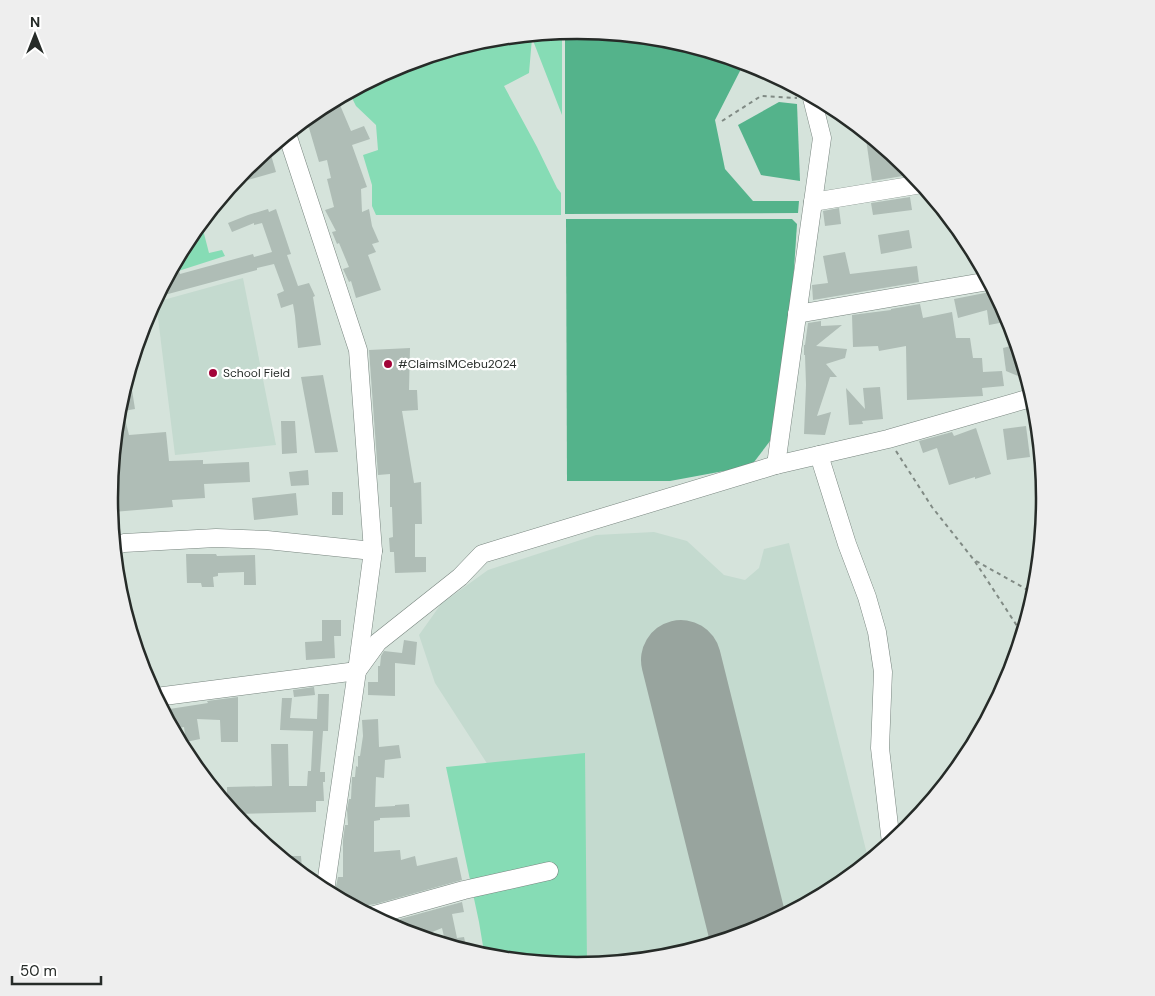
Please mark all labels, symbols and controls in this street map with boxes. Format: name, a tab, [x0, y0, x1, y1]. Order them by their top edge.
north arrow	[10, 10, 60, 60]
text: N	[30, 13, 40, 31]
place label: #ClaimsIMCebu2024	[398, 356, 517, 372]
marker: #ClaimsIMCebu2024	[382, 358, 394, 370]
place label: School Field	[223, 365, 290, 381]
marker: School Field	[207, 367, 219, 379]
scale bar	[12, 954, 101, 986]
text: 50 m	[20, 961, 57, 981]

